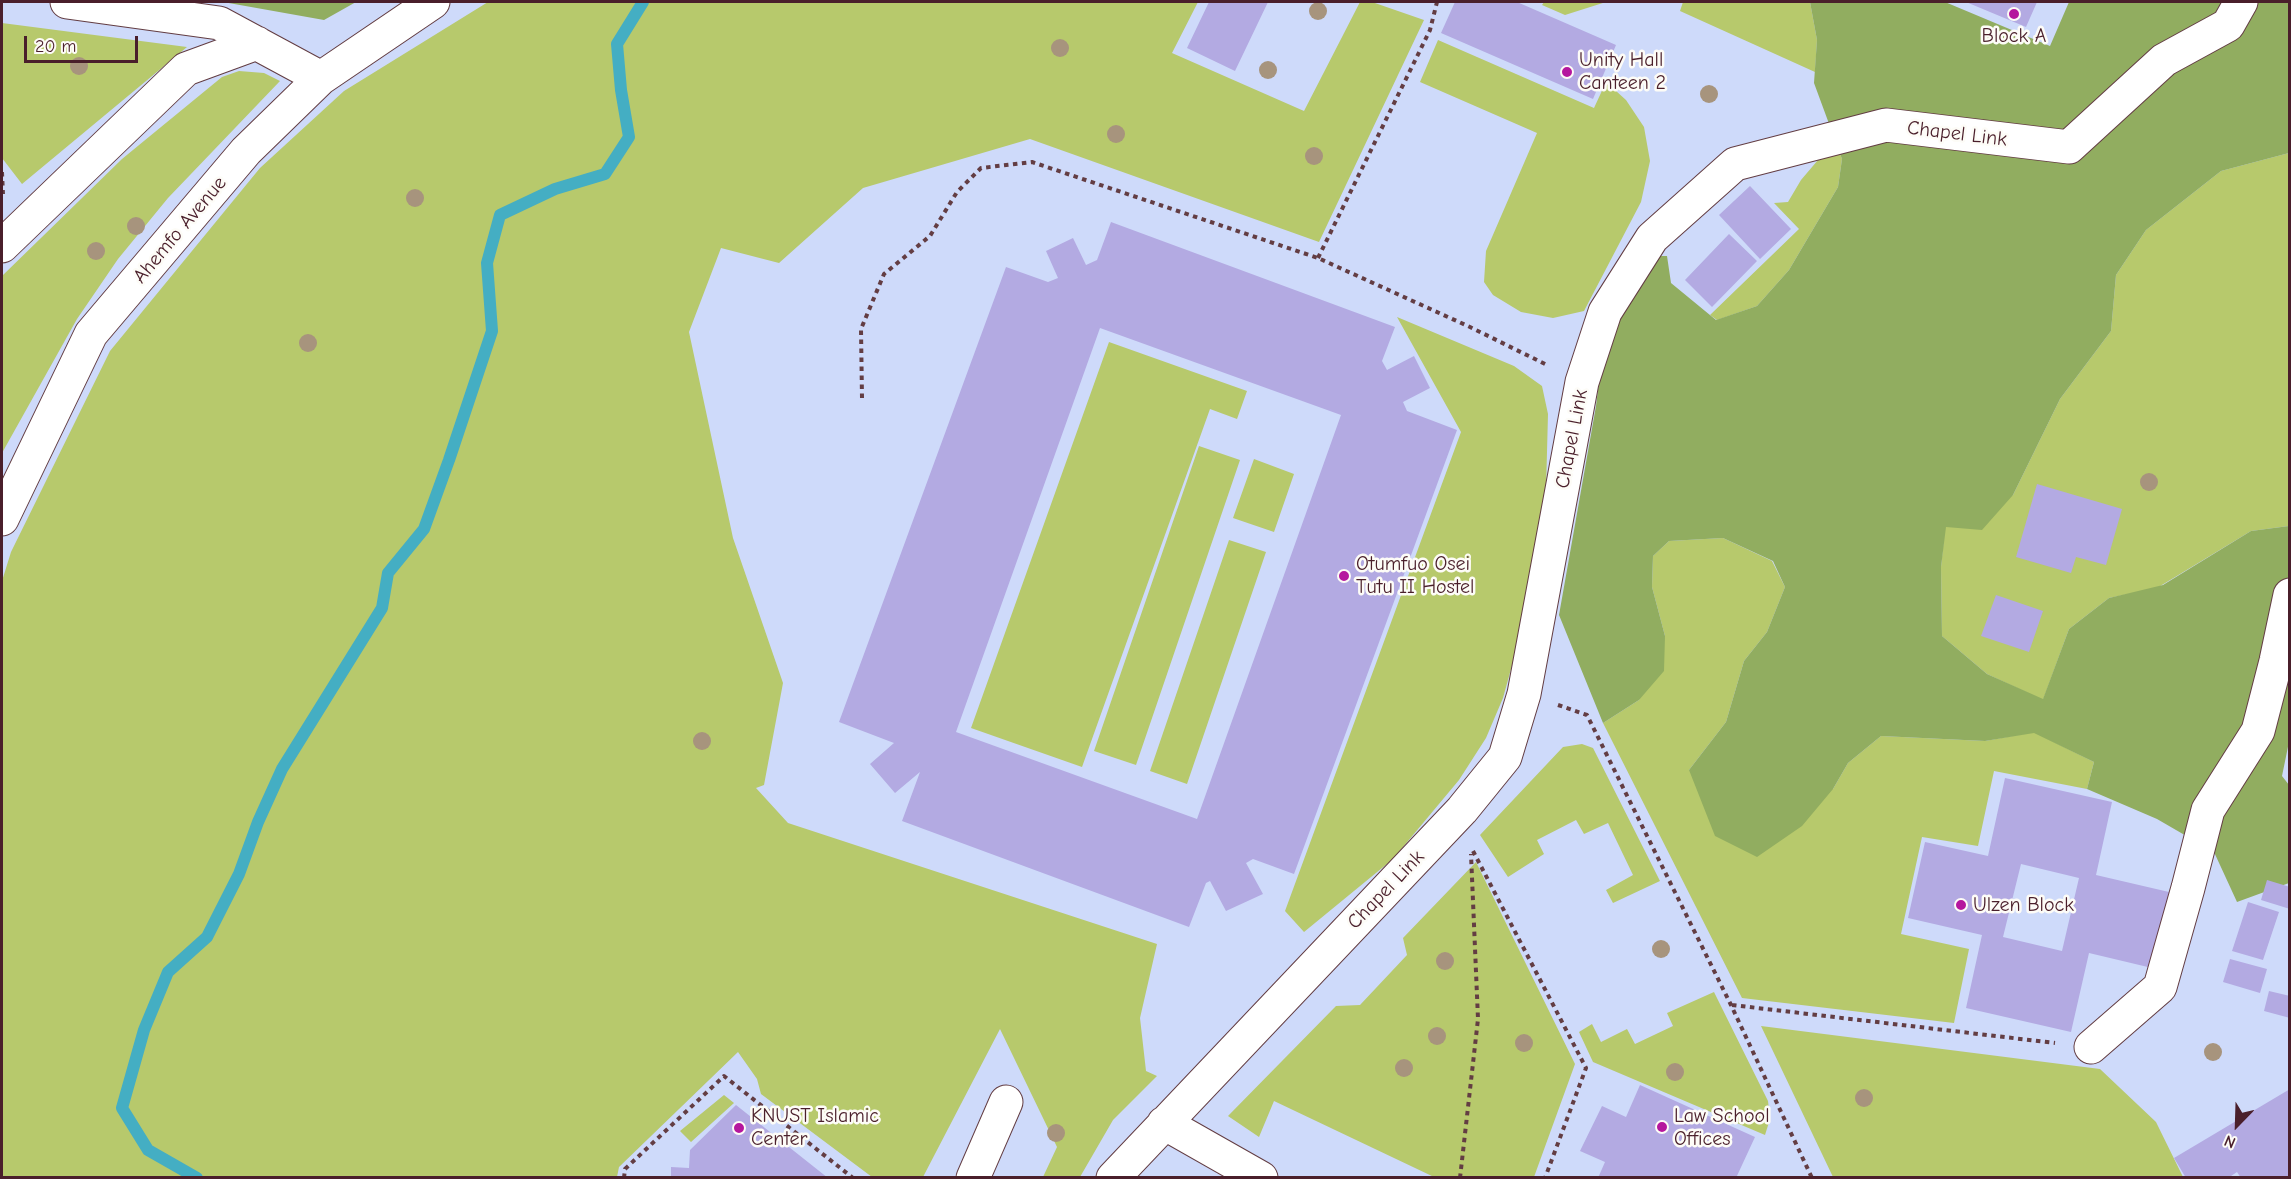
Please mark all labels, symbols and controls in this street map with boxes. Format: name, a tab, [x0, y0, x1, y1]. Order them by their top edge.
marker: Block A	[2007, 7, 2021, 21]
scale bar	[27, 24, 141, 62]
place label: Block A	[1982, 24, 2046, 48]
text: 20 m	[35, 36, 76, 57]
place label: Unity Hall Canteen 2	[1579, 48, 1666, 95]
marker: Unity Hall Canteen 2	[1560, 65, 1574, 79]
street label: Chapel Link	[1906, 116, 2008, 152]
street label: Ahemfo Avenue	[128, 172, 232, 288]
street label: Chapel Link	[1551, 387, 1593, 491]
place label: Otumfuo Osei Tutu II Hostel	[1356, 552, 1474, 599]
marker: Otumfuo Osei Tutu II Hostel	[1337, 569, 1351, 583]
street label: Chapel Link	[1343, 846, 1429, 934]
place label: Ulzen Block	[1973, 893, 2074, 917]
marker: Ulzen Block	[1954, 898, 1968, 912]
north arrow	[2207, 1095, 2267, 1155]
place label: KNUST Islamic Center	[751, 1104, 879, 1151]
place label: Law School Offices	[1674, 1104, 1770, 1151]
marker: Law School Offices	[1655, 1120, 1669, 1134]
marker: KNUST Islamic Center	[732, 1121, 746, 1135]
text: N	[2222, 1131, 2238, 1152]

